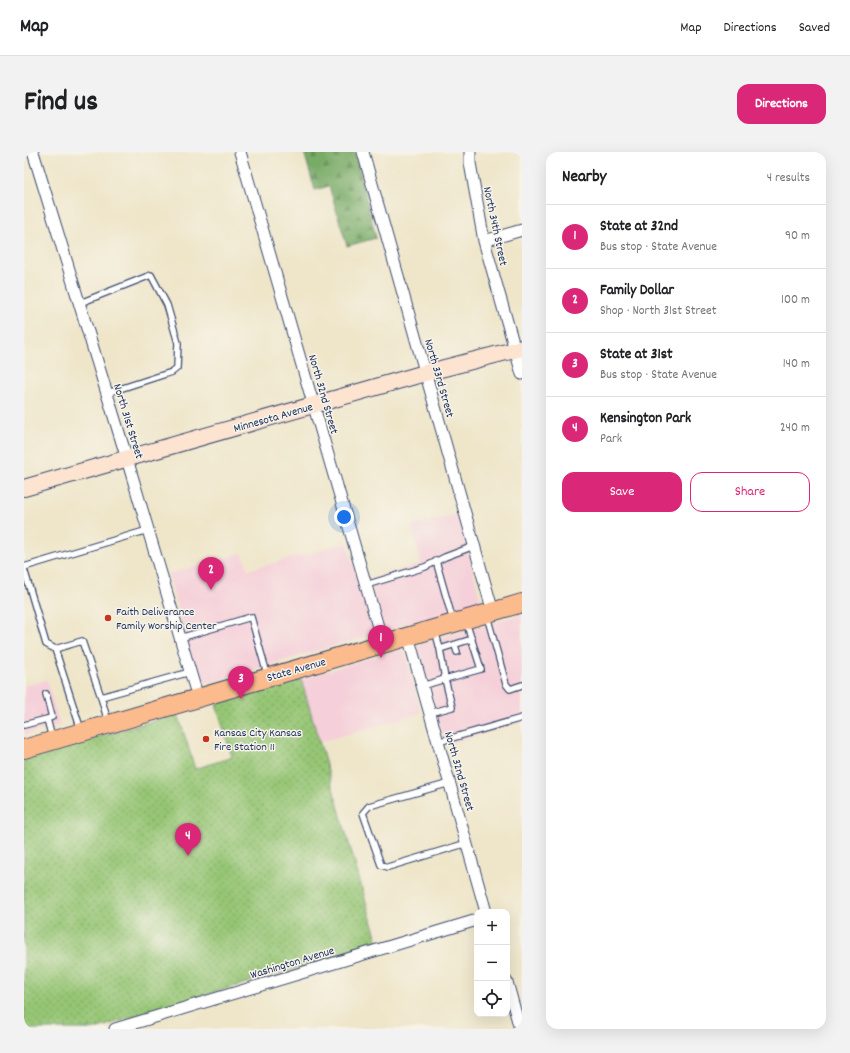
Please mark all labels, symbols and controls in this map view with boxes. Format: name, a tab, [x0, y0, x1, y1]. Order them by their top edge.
text: Map	[20, 14, 49, 41]
text: Map	[680, 18, 702, 38]
text: Directions	[724, 18, 777, 38]
text: Saved	[799, 18, 830, 38]
text: Find us	[24, 84, 98, 124]
button: Directions	[737, 84, 826, 124]
text: Nearby	[562, 166, 606, 190]
text: 4 results	[767, 169, 810, 188]
street label: North 34th Street	[478, 185, 511, 268]
text: State at 32nd	[600, 216, 678, 238]
text: 1	[574, 227, 576, 246]
text: 90 m	[785, 227, 810, 246]
text: Bus stop · State Avenue	[600, 238, 717, 257]
text: Family Dollar	[600, 280, 674, 302]
text: 2	[572, 291, 578, 310]
text: 100 m	[781, 291, 810, 310]
text: Shop · North 31st Street	[600, 302, 717, 321]
street label: North 33rd Street	[419, 337, 458, 420]
text: State at 31st	[600, 344, 673, 366]
street label: North 32nd Street	[303, 353, 342, 437]
text: 3	[572, 355, 578, 374]
text: 140 m	[783, 355, 810, 374]
text: Bus stop · State Avenue	[600, 366, 717, 385]
street label: North 31st Street	[108, 382, 147, 462]
street label: Minnesota Avenue	[232, 399, 315, 438]
text: Kensington Park	[600, 408, 691, 430]
text: 4	[572, 419, 578, 438]
text: 240 m	[780, 419, 810, 438]
text: Park	[600, 430, 622, 449]
button: Save	[562, 472, 682, 512]
button: Share	[690, 472, 810, 512]
your location	[334, 507, 354, 527]
pin: 2	[198, 557, 224, 590]
place label: Faith Deliverance Family Worship Center	[116, 604, 217, 635]
marker: Faith Deliverance Family Worship Center	[103, 613, 113, 623]
pin: 1	[368, 625, 394, 658]
street label: State Avenue	[265, 654, 328, 687]
pin: 3	[228, 666, 254, 699]
place label: Kansas City Kansas Fire Station 11	[214, 725, 302, 756]
street label: North 32nd Street	[439, 730, 478, 814]
marker: Kansas City Kansas Fire Station 11	[201, 734, 211, 744]
pin: 4	[175, 823, 201, 856]
map controls	[474, 909, 510, 1017]
button: +	[474, 909, 510, 945]
street label: Washington Avenue	[248, 943, 337, 984]
button: −	[474, 945, 510, 981]
button: locate	[474, 981, 510, 1017]

